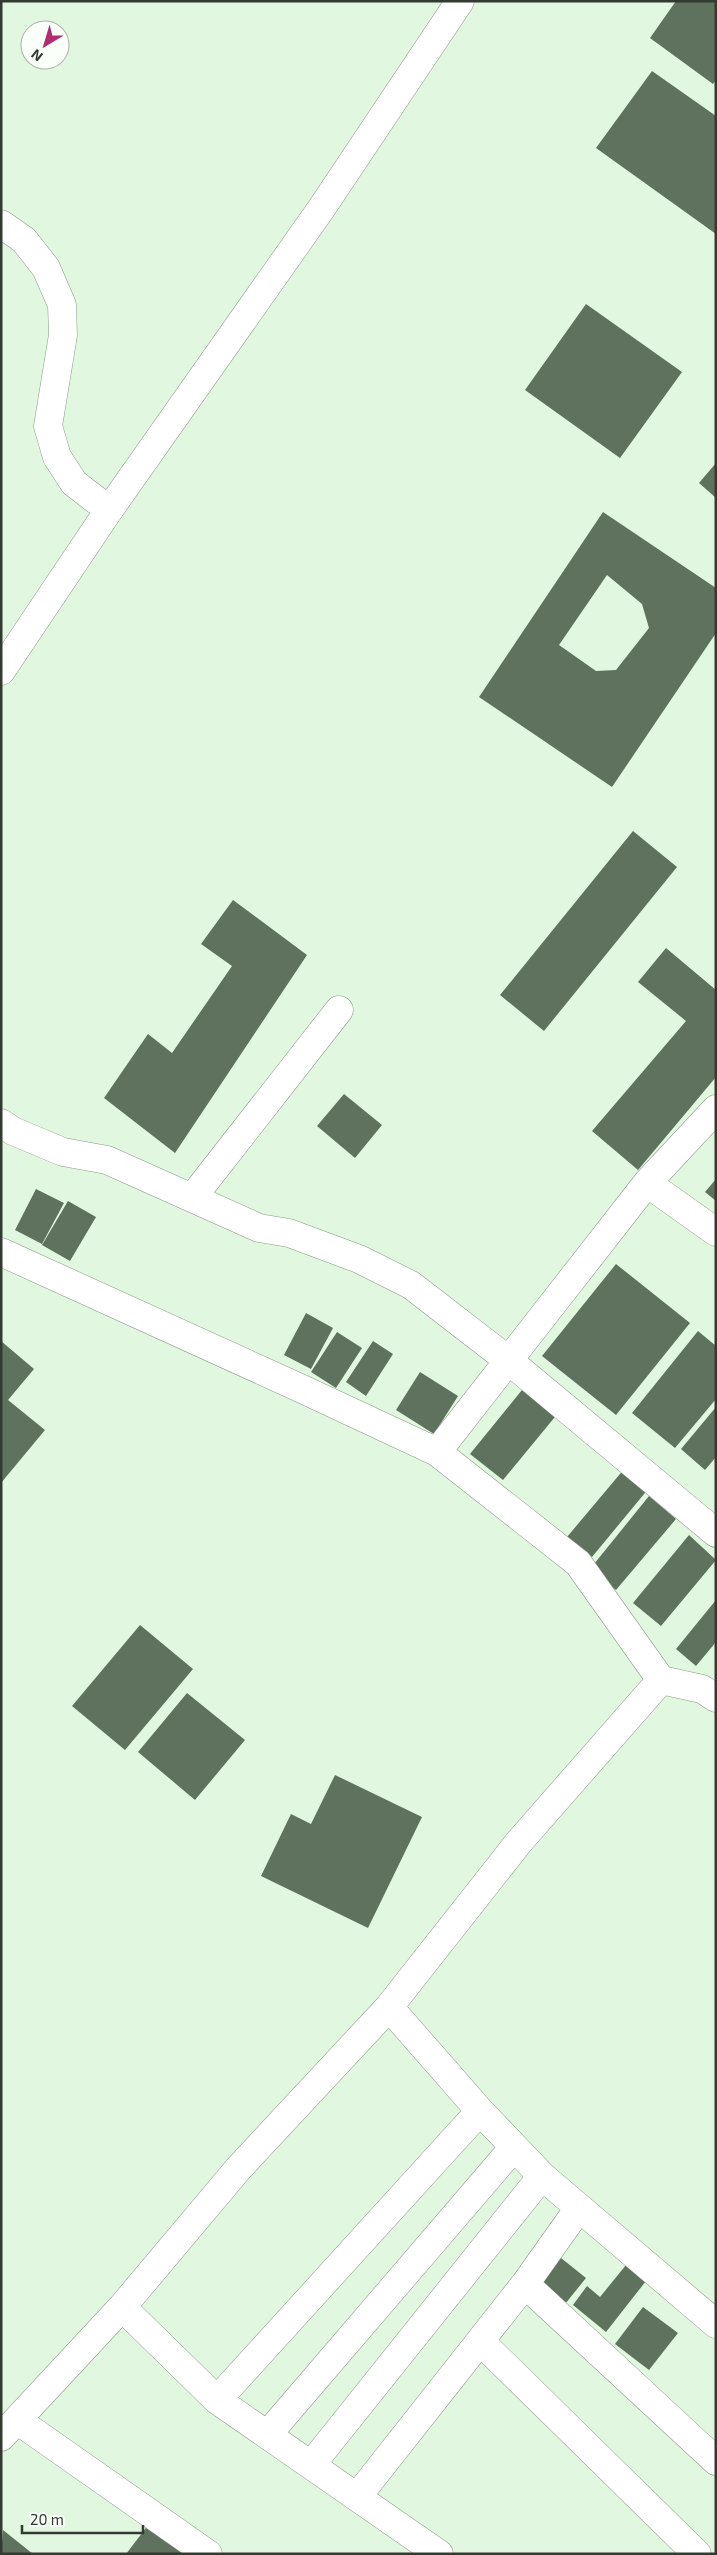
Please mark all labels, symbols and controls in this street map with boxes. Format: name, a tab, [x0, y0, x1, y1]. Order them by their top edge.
north arrow	[20, 20, 70, 70]
text: N	[27, 46, 46, 65]
scale bar	[22, 2502, 144, 2534]
text: 20 m	[30, 2510, 64, 2528]

